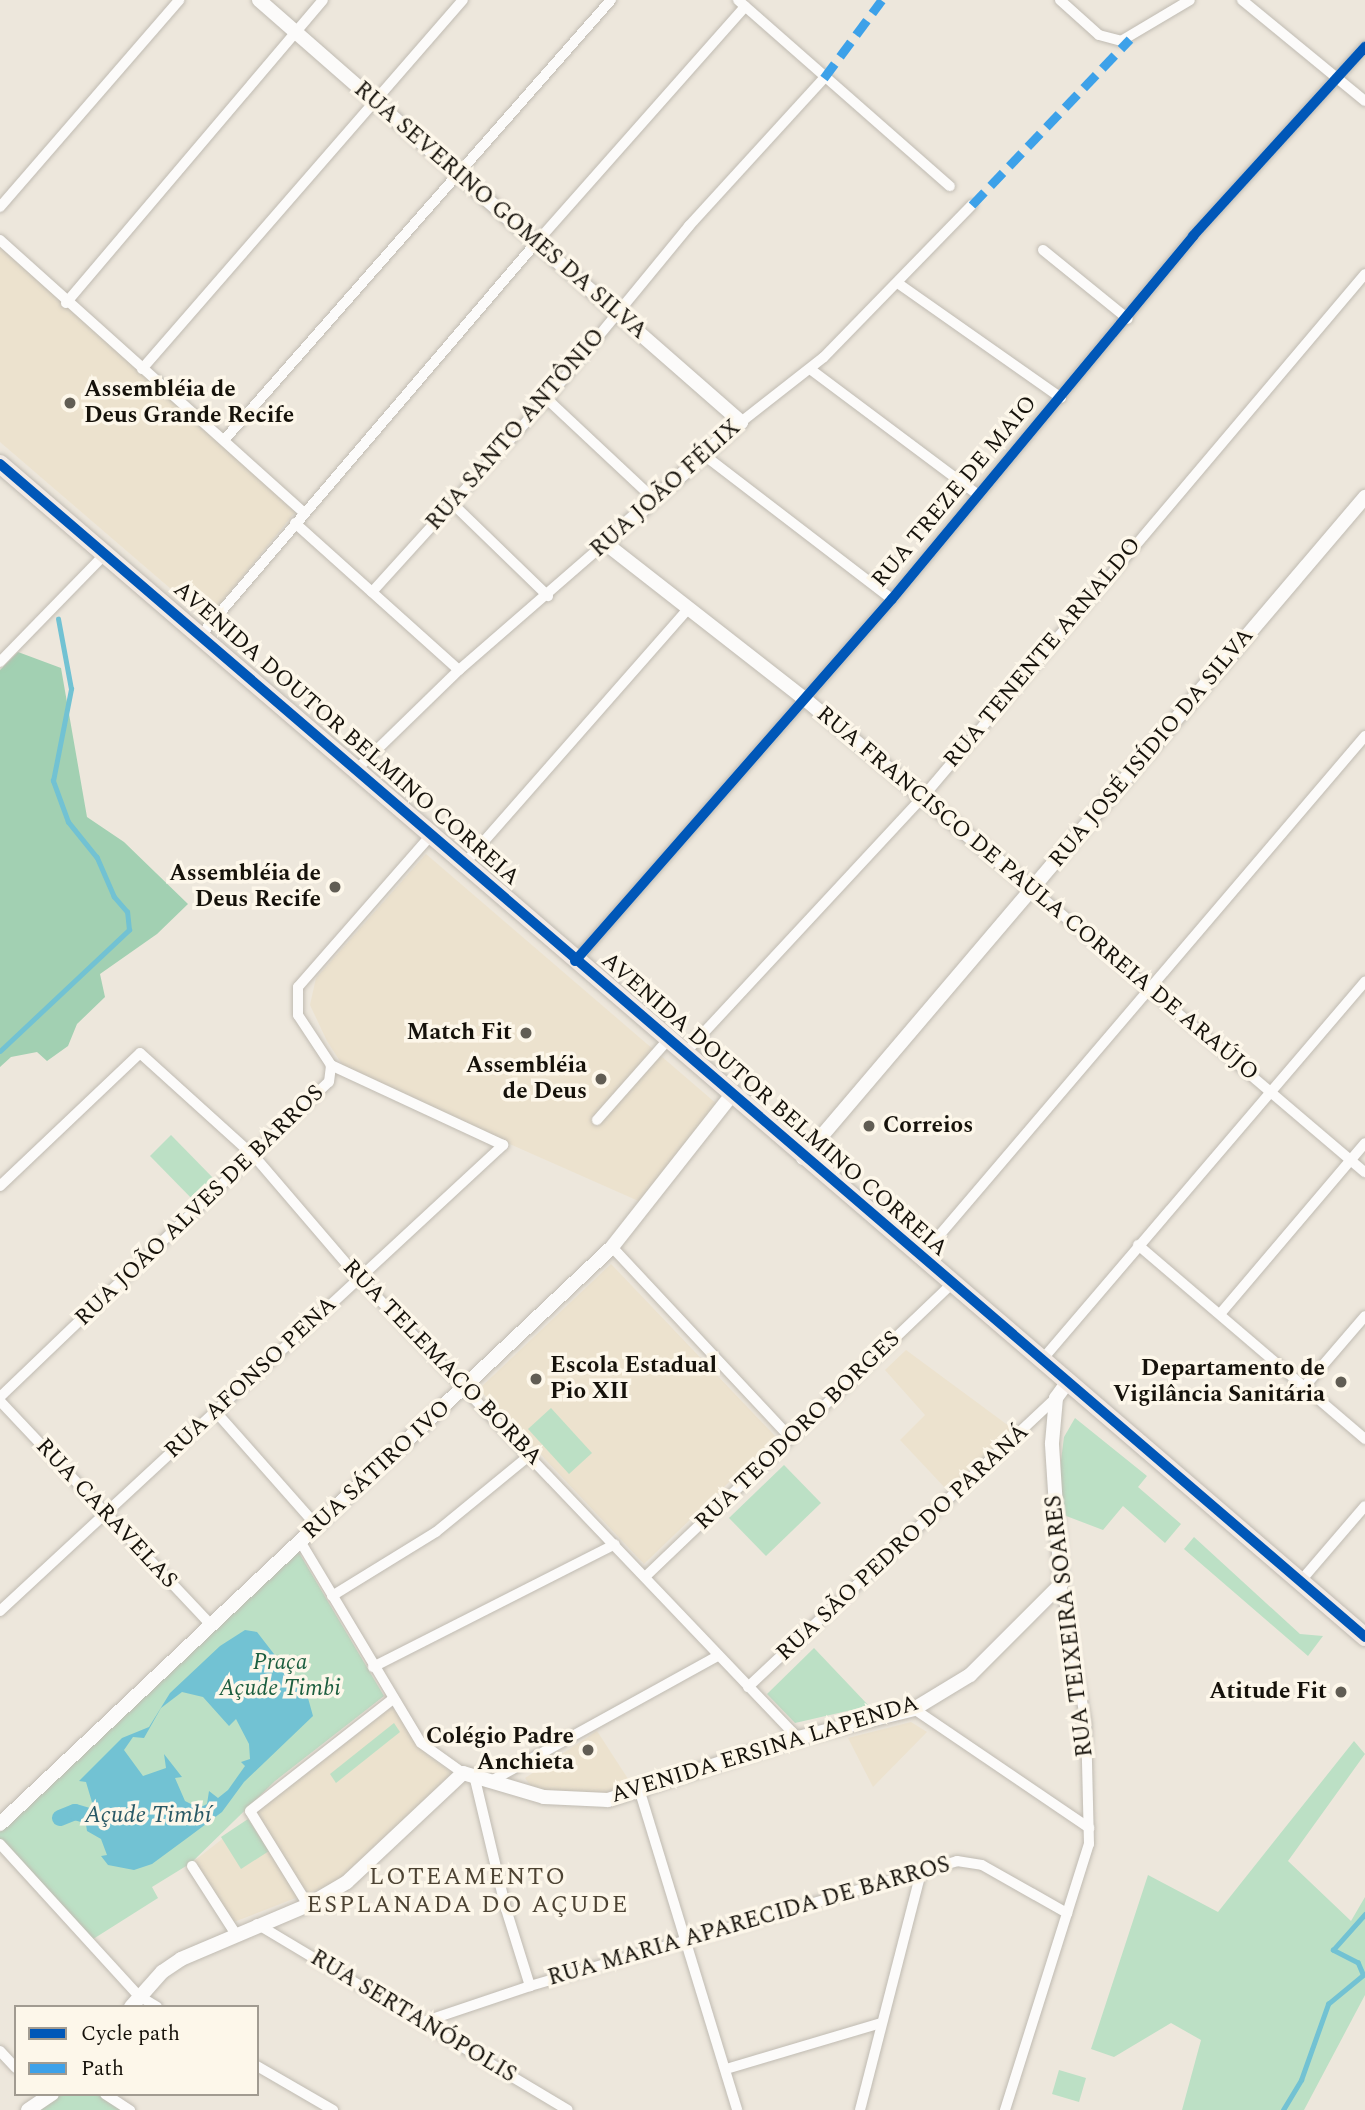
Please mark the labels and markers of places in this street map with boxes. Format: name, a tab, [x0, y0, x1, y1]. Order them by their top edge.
place label: Assembléia de Deus Grande Recife	[84, 376, 294, 430]
marker: Assembléia de Deus Grande Recife	[62, 395, 78, 411]
place label: Assembléia de Deus Recife	[169, 860, 321, 914]
marker: Assembléia de Deus Recife	[327, 879, 343, 895]
place label: Match Fit	[407, 1019, 512, 1047]
marker: Match Fit	[518, 1025, 534, 1041]
place label: Assembléia de Deus	[466, 1052, 587, 1106]
marker: Assembléia de Deus	[593, 1071, 609, 1087]
place label: Correios	[883, 1112, 973, 1140]
marker: Correios	[861, 1118, 877, 1134]
place label: Escola Estadual Pio XII	[550, 1352, 717, 1406]
place label: Departamento de Vigilância Sanitária	[1113, 1355, 1325, 1409]
marker: Escola Estadual Pio XII	[528, 1371, 544, 1387]
marker: Departamento de Vigilância Sanitária	[1331, 1372, 1351, 1392]
place label: Atitude Fit	[1209, 1678, 1327, 1706]
marker: Atitude Fit	[1333, 1684, 1349, 1700]
place label: Colégio Padre Anchieta	[426, 1723, 574, 1777]
marker: Colégio Padre Anchieta	[580, 1742, 596, 1758]

